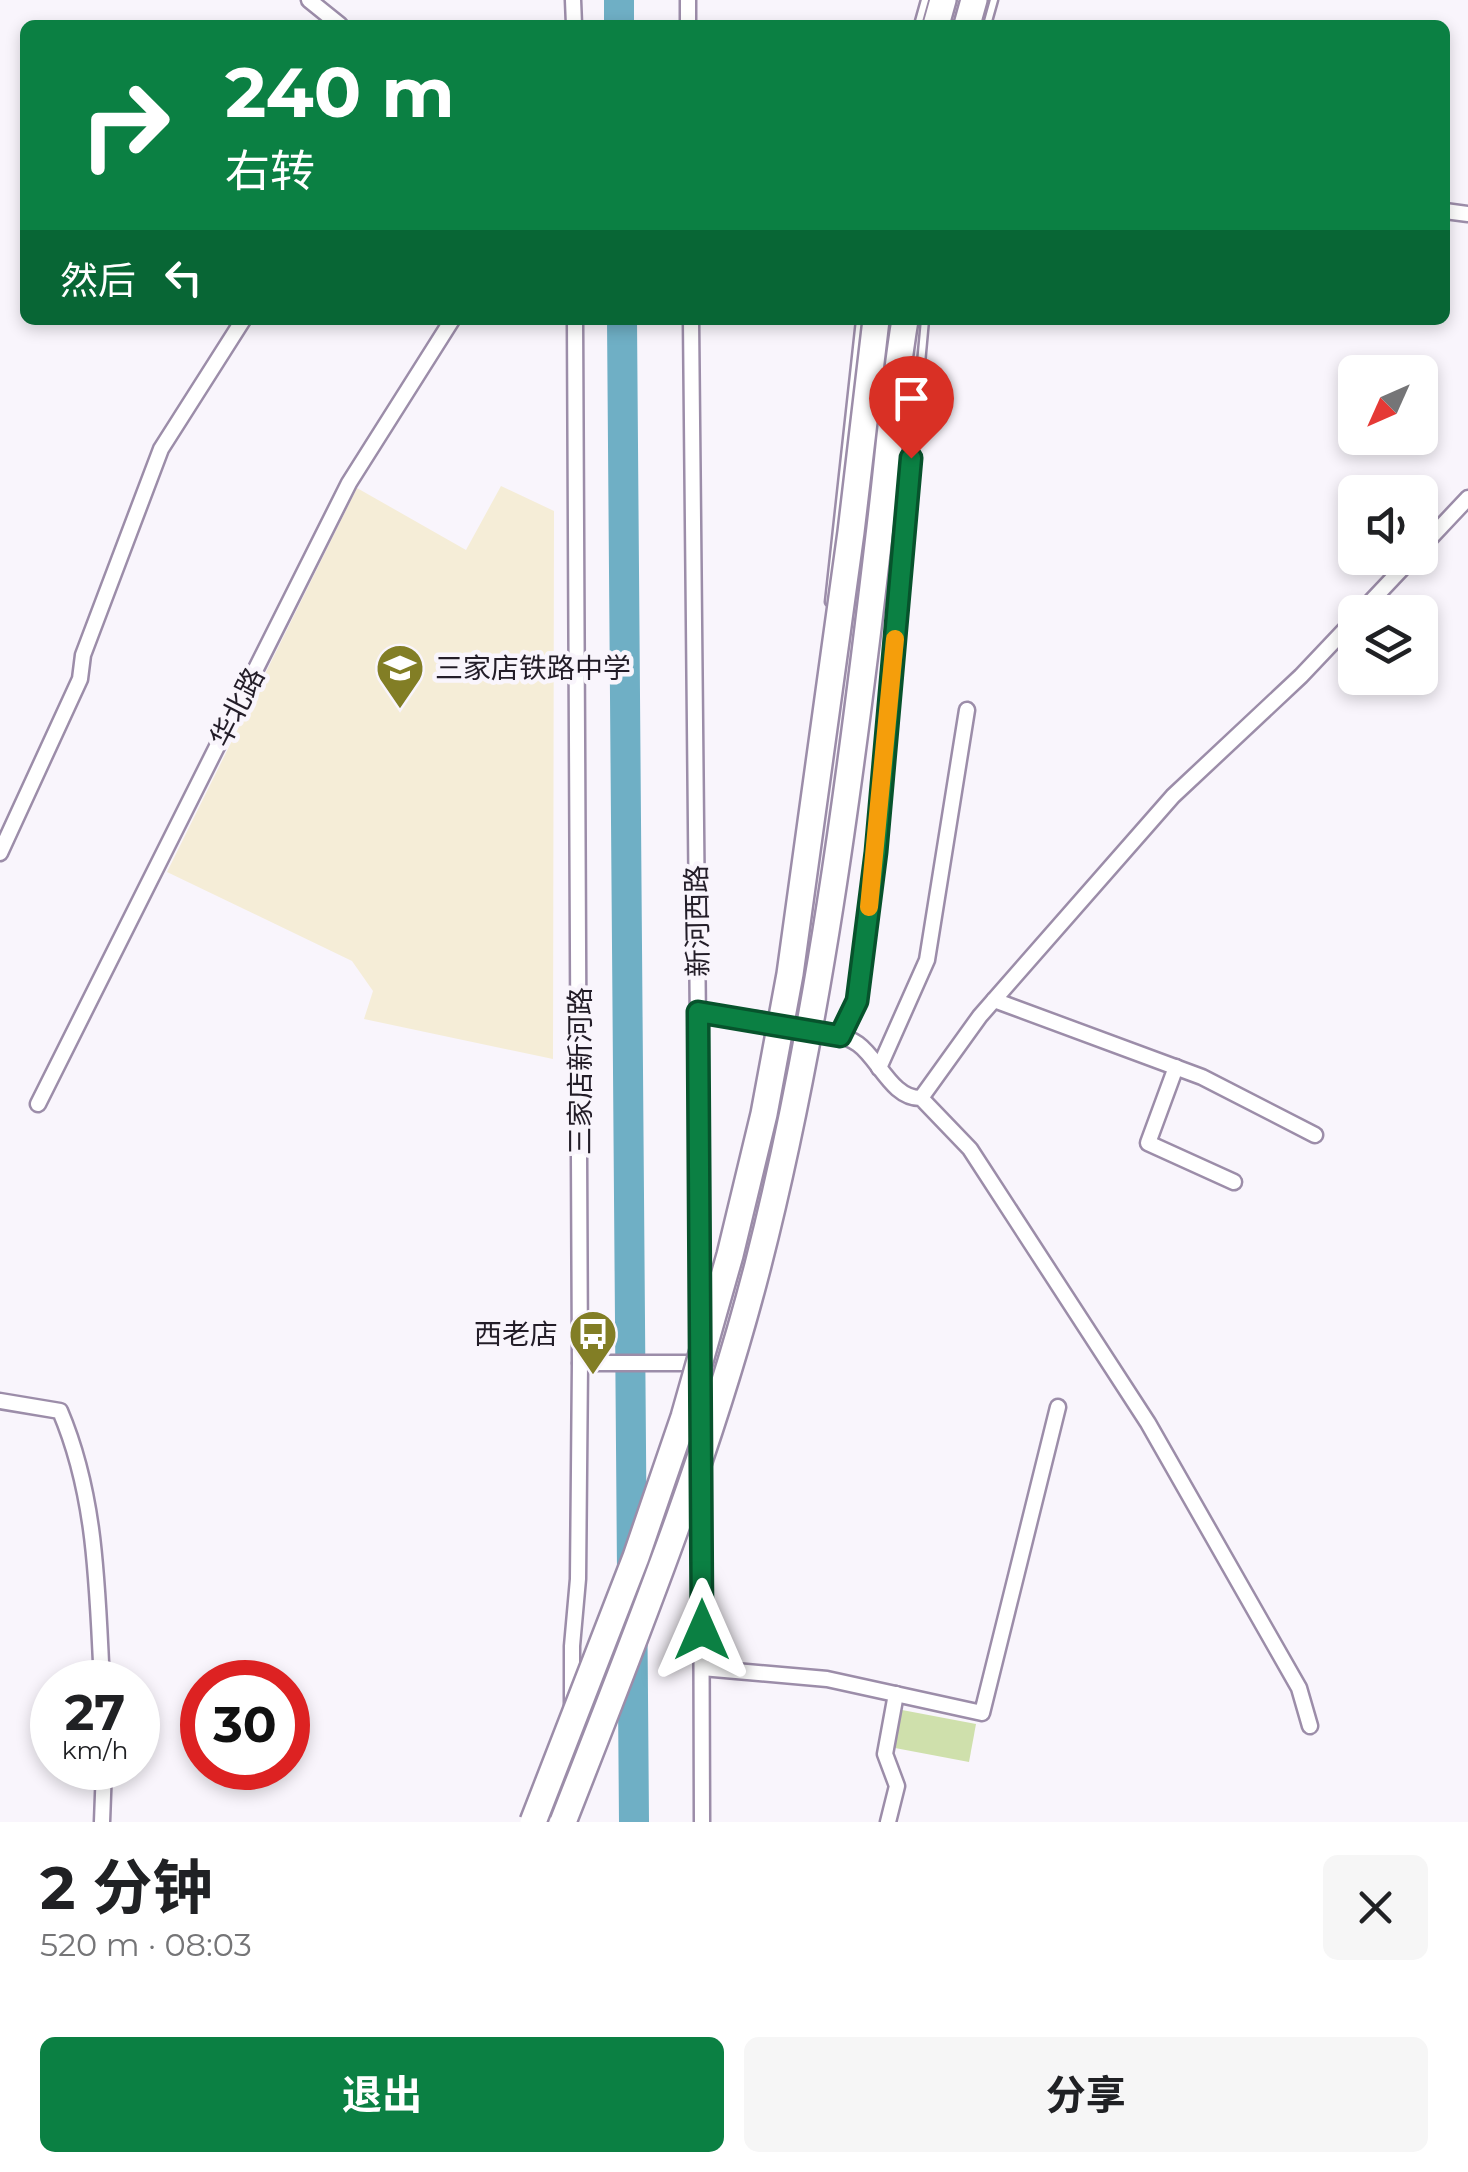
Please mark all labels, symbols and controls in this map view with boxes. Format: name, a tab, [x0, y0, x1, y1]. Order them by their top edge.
text: 240 m	[225, 49, 455, 135]
icon: right	[60, 60, 190, 190]
text: 右转	[225, 143, 315, 198]
icon: left	[156, 250, 211, 305]
text: 然后	[60, 257, 136, 304]
north arrow	[1338, 355, 1438, 455]
map controls	[1338, 355, 1438, 695]
pin	[869, 356, 954, 459]
icon: arrive	[884, 371, 939, 426]
button: sound	[1338, 475, 1438, 575]
button: layers	[1338, 595, 1438, 695]
school or university icon: 三家店铁路中学	[374, 642, 426, 710]
place label: 三家店铁路中学	[435, 651, 631, 685]
street label: 华北路	[203, 662, 271, 752]
street label: 新河西路	[679, 865, 715, 977]
street label: 三家店新河路	[563, 987, 597, 1155]
bus stop icon: 西老店	[567, 1308, 619, 1376]
place label: 西老店	[474, 1317, 558, 1351]
position arrow	[650, 1578, 754, 1682]
speed limit sign: 30	[180, 1660, 310, 1790]
text: 27	[65, 1682, 125, 1743]
text: km/h	[62, 1735, 128, 1765]
text: 2 分钟	[40, 1851, 212, 1924]
button: close	[1323, 1855, 1428, 1960]
text: 520 m · 08:03	[40, 1925, 252, 1964]
button: 退出	[40, 2037, 724, 2152]
button: 分享	[744, 2037, 1428, 2152]

